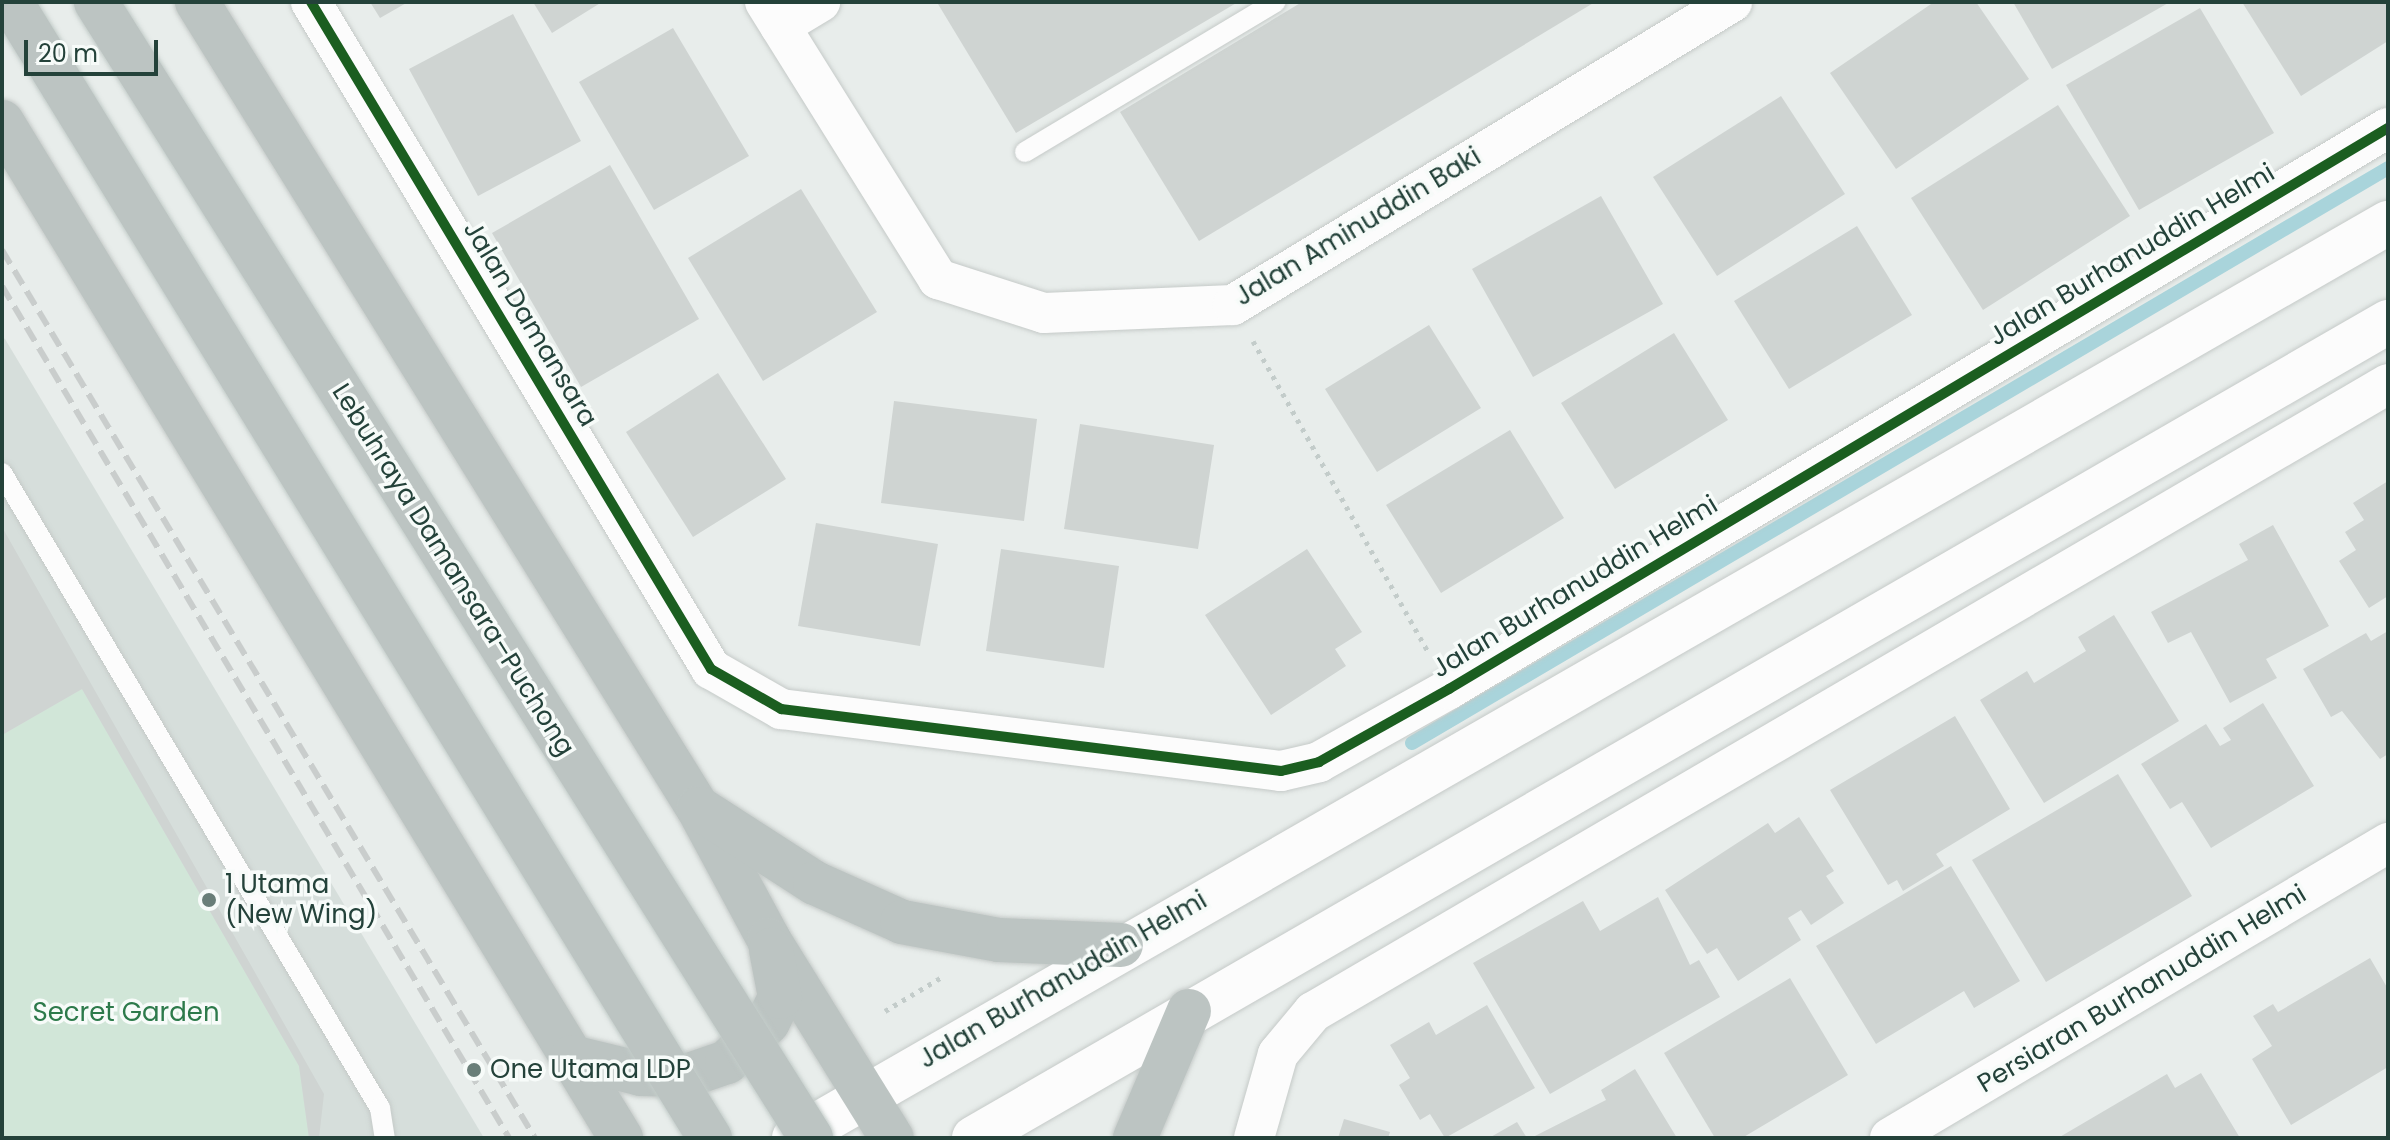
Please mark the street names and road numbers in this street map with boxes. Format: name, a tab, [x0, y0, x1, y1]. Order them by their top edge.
street label: Jalan Aminuddin Baki	[1229, 141, 1487, 313]
street label: Jalan Burhanuddin Helmi	[1984, 157, 2280, 353]
street label: Jalan Damansara	[456, 216, 604, 432]
street label: Lebuhraya Damansara–Puchong	[325, 378, 581, 762]
street label: Jalan Burhanuddin Helmi	[1427, 489, 1723, 685]
street label: Persiaran Burhanuddin Helmi	[1972, 878, 2312, 1100]
street label: Jalan Burhanuddin Helmi	[913, 885, 1213, 1075]

